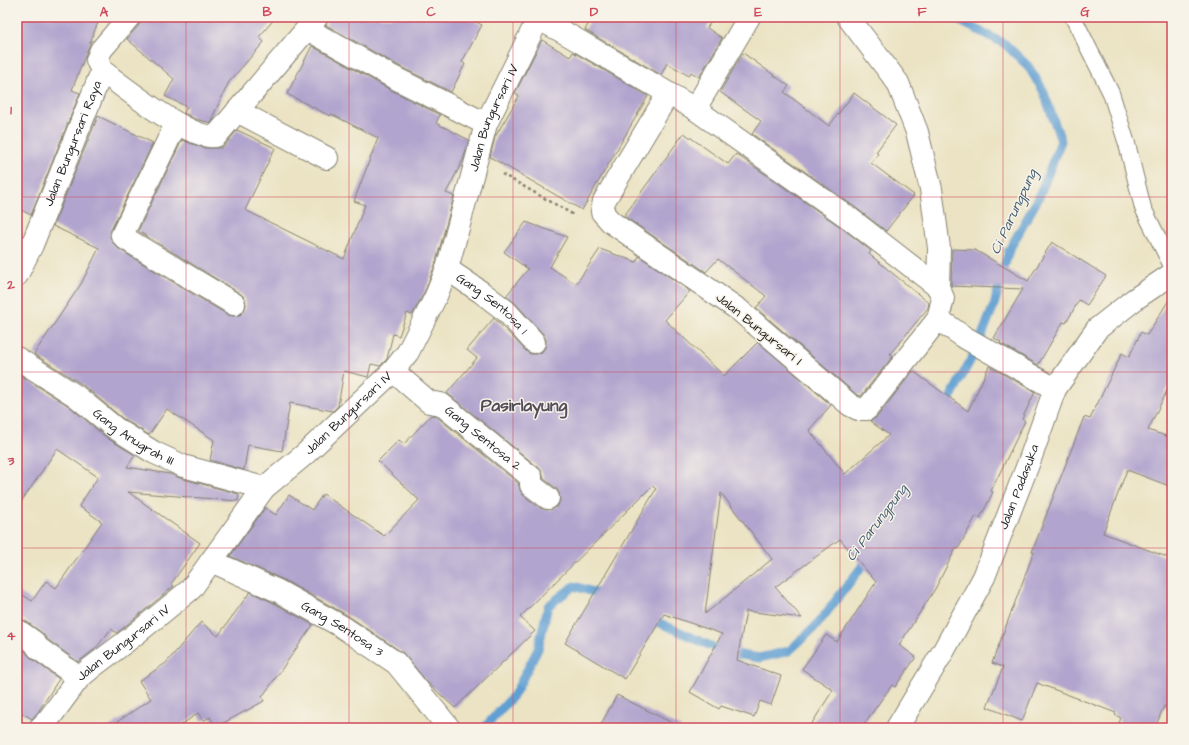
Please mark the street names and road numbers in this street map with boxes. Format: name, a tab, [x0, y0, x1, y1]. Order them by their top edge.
street label: Jalan Bungursari IV	[465, 61, 523, 173]
street label: Jalan Bungursari Raya	[40, 78, 106, 209]
street label: Gang Sentosa 1	[452, 269, 532, 339]
street label: Jalan Bungursari I	[711, 289, 806, 370]
street label: Jalan Bungursari IV	[301, 367, 396, 459]
street label: Gang Sentosa 2	[441, 402, 526, 475]
street label: Gang Anugrah III	[89, 404, 177, 470]
street label: Jalan Padasuka	[994, 442, 1044, 532]
street label: Gang Sentosa 3	[298, 597, 387, 661]
street label: Jalan Bungursari IV	[73, 601, 174, 685]

